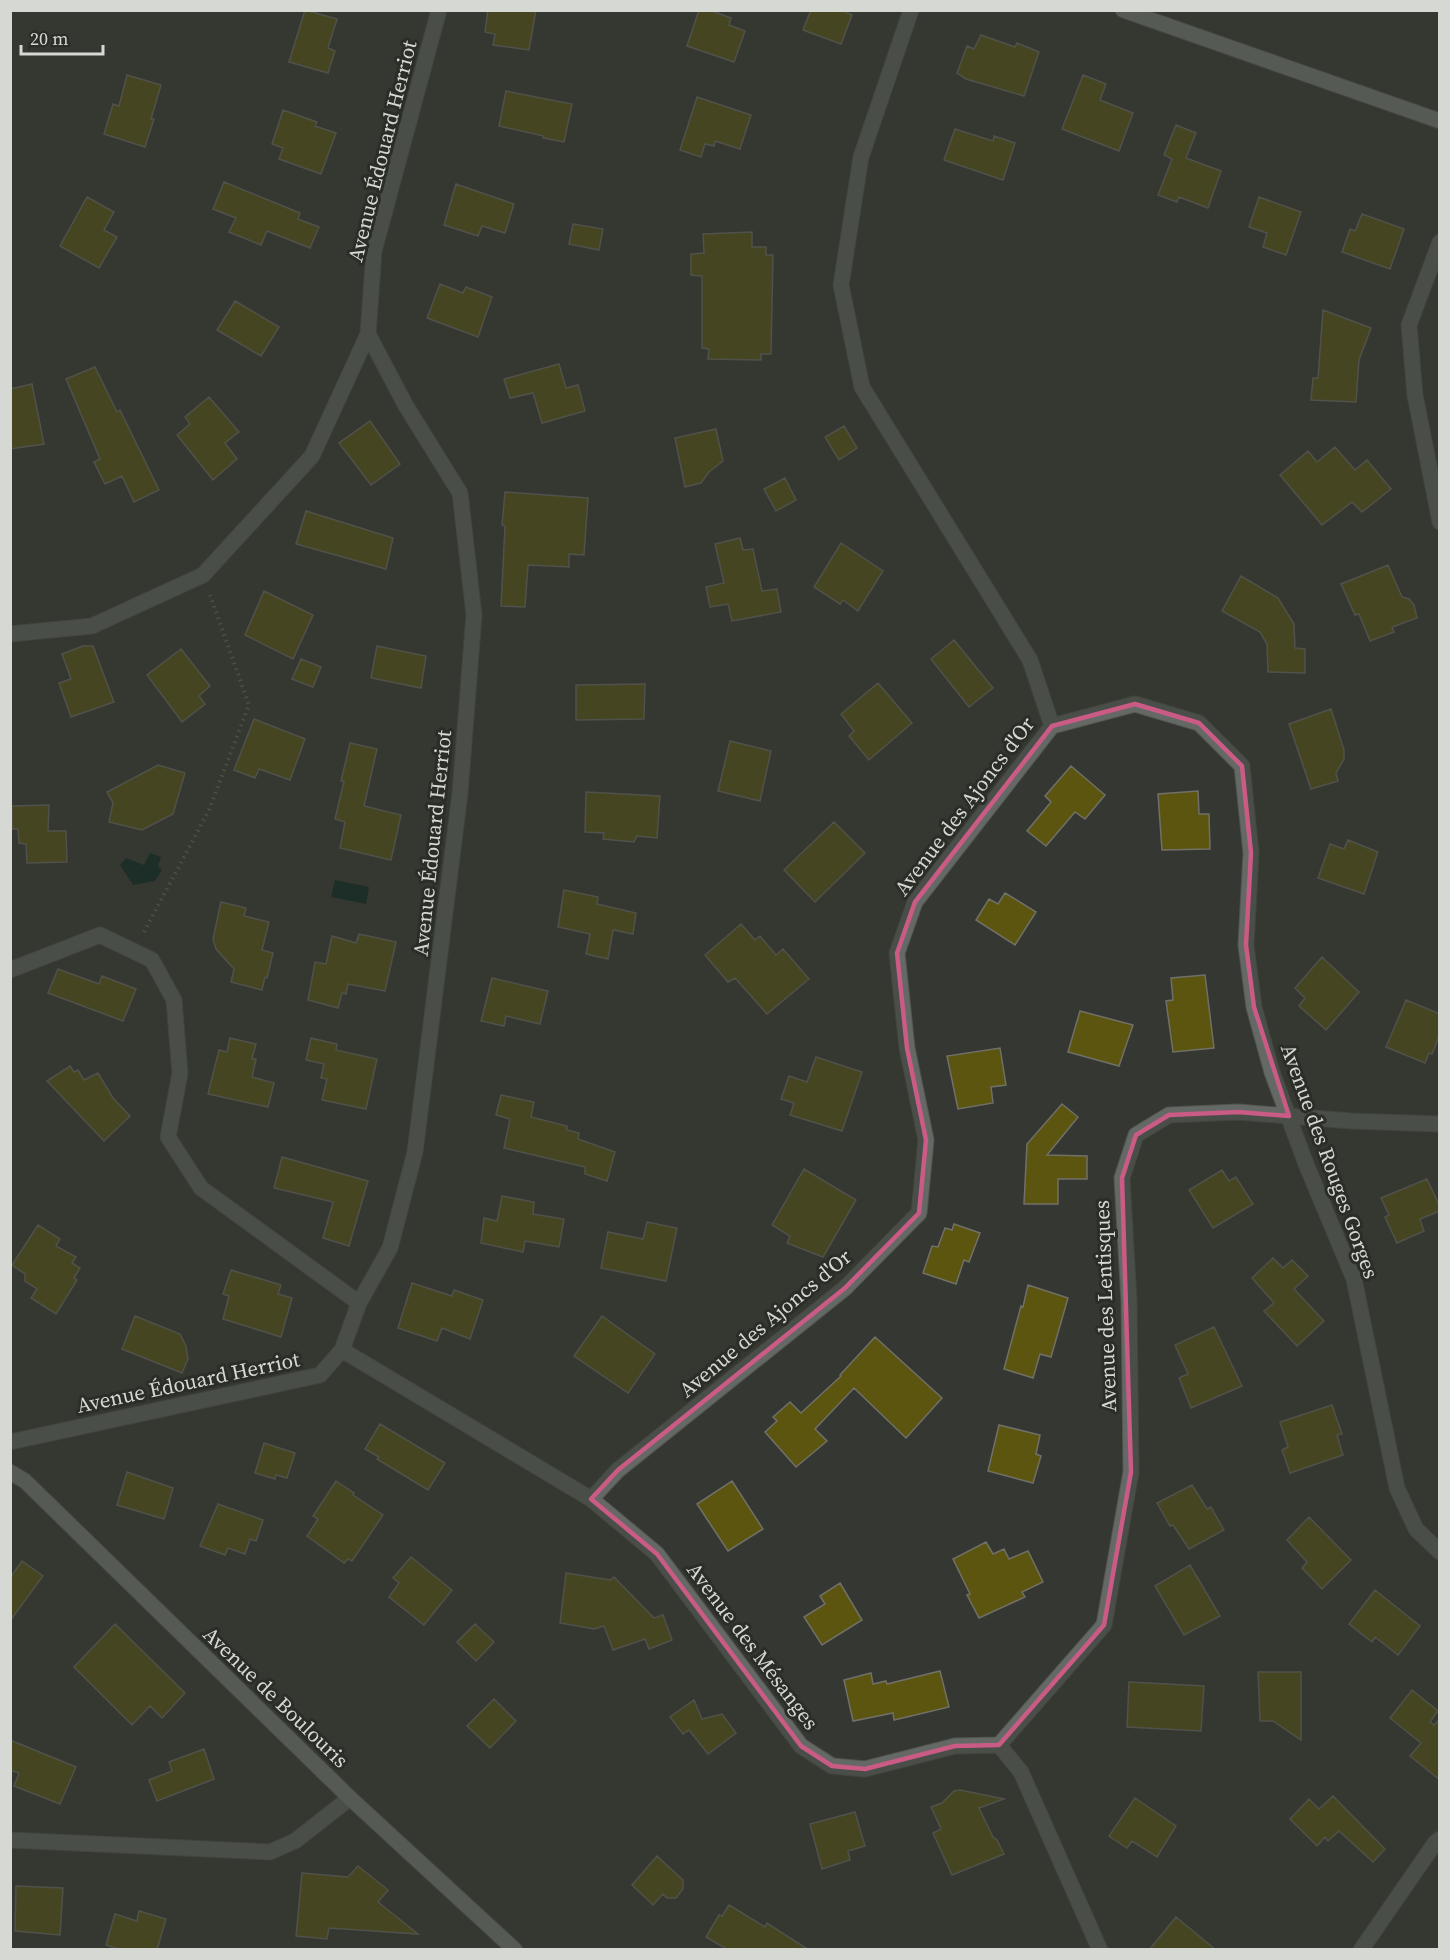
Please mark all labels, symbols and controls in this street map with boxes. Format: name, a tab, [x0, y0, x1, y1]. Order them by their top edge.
scale bar	[21, 18, 104, 56]
text: 20 m	[30, 26, 68, 51]
street label: Avenue Édouard Herriot	[340, 37, 424, 265]
street label: Avenue des Ajoncs d'Or	[887, 711, 1041, 901]
street label: Avenue Édouard Herriot	[406, 728, 458, 957]
street label: Avenue des Rouges Gorges	[1274, 1040, 1386, 1282]
street label: Avenue des Lentisques	[1087, 1200, 1123, 1412]
street label: Avenue des Ajoncs d'Or	[673, 1242, 858, 1404]
street label: Avenue Édouard Herriot	[74, 1344, 302, 1420]
street label: Avenue des Mésanges	[680, 1556, 826, 1736]
street label: Avenue de Boulouris	[197, 1620, 355, 1774]

